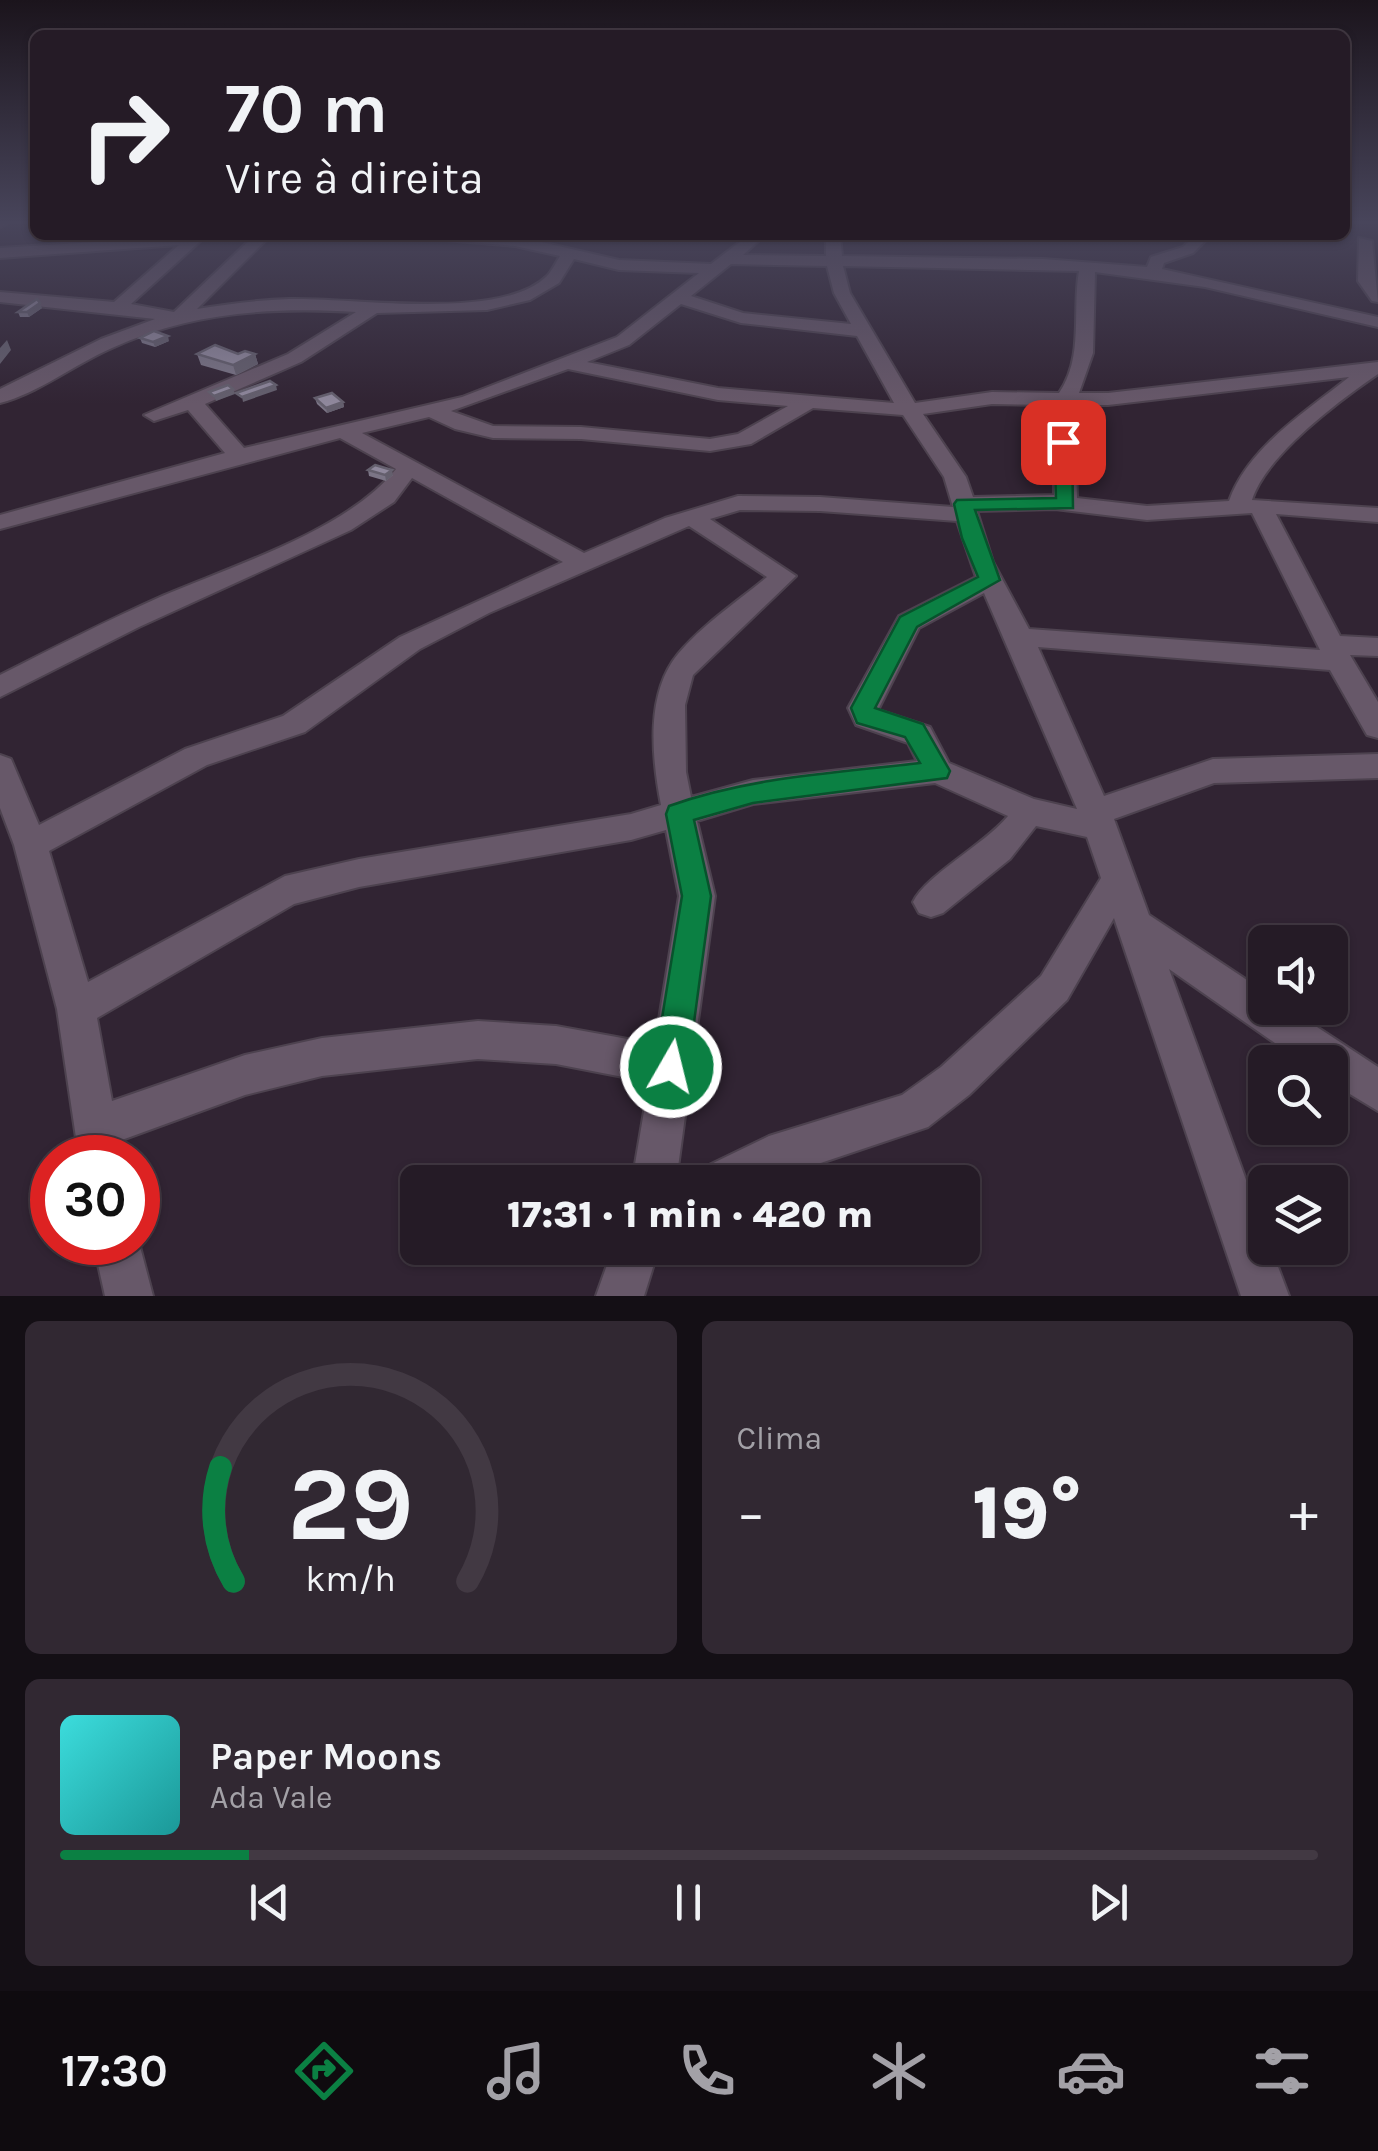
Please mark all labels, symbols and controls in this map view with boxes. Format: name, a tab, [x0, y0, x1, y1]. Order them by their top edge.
text: 70 m	[225, 68, 388, 150]
icon: right	[60, 70, 190, 200]
text: Vire à direita	[225, 152, 484, 204]
pin	[1021, 400, 1106, 485]
icon: arrive	[1036, 415, 1091, 470]
map controls	[1248, 925, 1348, 1265]
button: sound	[1248, 925, 1348, 1025]
position arrow	[619, 1015, 723, 1119]
button: search	[1248, 1045, 1348, 1145]
speed limit sign: 30	[30, 1135, 160, 1265]
button: layers	[1248, 1165, 1348, 1265]
text: 17:31 · 1 min · 420 m	[507, 1192, 873, 1237]
text: Clima	[737, 1420, 822, 1457]
text: 29	[288, 1444, 414, 1565]
text: 19°	[972, 1469, 1082, 1557]
text: −	[737, 1481, 765, 1545]
text: +	[1289, 1481, 1318, 1545]
text: km/h	[305, 1558, 396, 1600]
text: Paper Moons	[210, 1734, 442, 1779]
text: Ada Vale	[210, 1779, 333, 1816]
icon: previous	[242, 1875, 297, 1930]
icon: pause	[661, 1875, 716, 1930]
icon: next	[1081, 1875, 1136, 1930]
icon: directions	[289, 2036, 359, 2106]
icon: music	[481, 2036, 551, 2106]
icon: phone	[672, 2036, 742, 2106]
icon: climate	[864, 2036, 934, 2106]
icon: car	[1056, 2036, 1126, 2106]
icon: filters	[1247, 2036, 1317, 2106]
text: 17:30	[61, 2045, 168, 2097]

